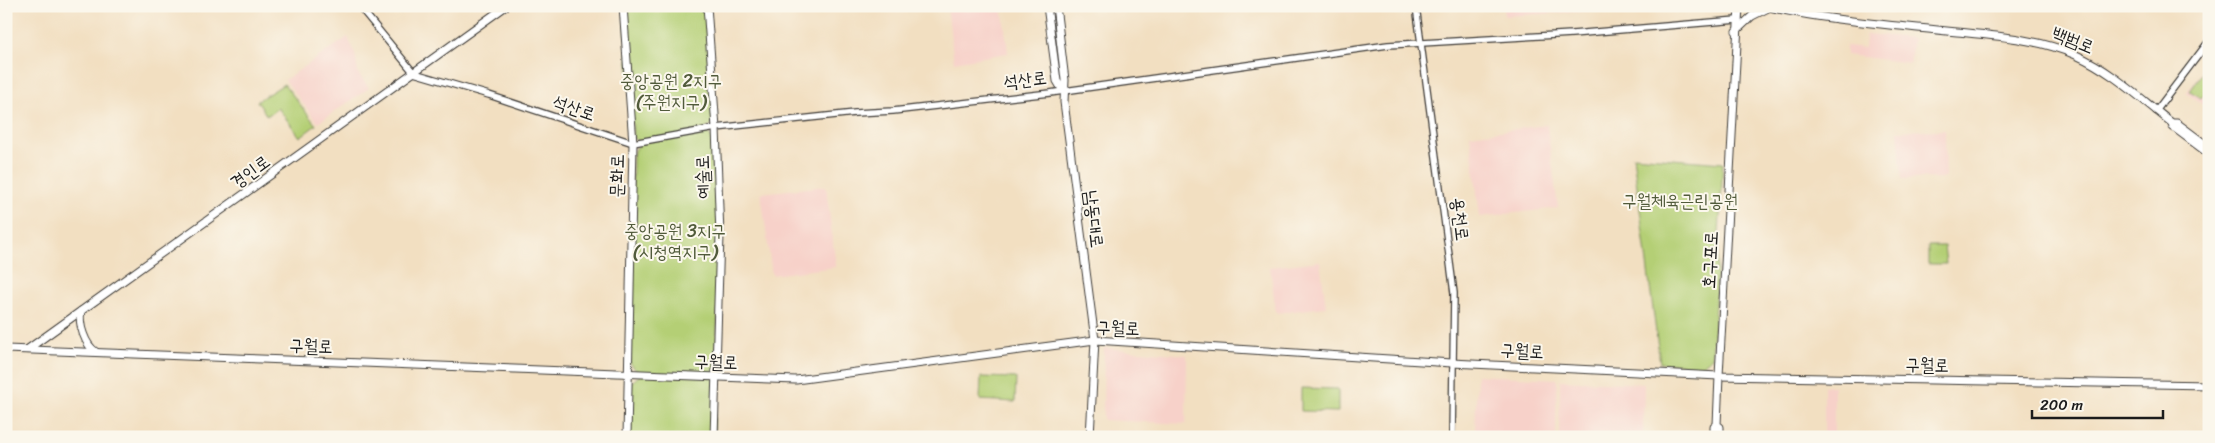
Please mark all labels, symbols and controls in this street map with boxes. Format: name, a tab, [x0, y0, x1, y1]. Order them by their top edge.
street label: 백범로	[2047, 17, 2099, 63]
street label: 석산로	[1001, 61, 1049, 99]
park label: 중앙공원 2지구 (주원지구)	[620, 65, 722, 118]
street label: 석산로	[548, 86, 600, 130]
street label: 경인로	[223, 146, 277, 198]
street label: 문화로	[601, 154, 633, 198]
street label: 예술로	[686, 155, 720, 199]
park label: 구월체육근린공원	[1622, 185, 1738, 217]
street label: 남동대로	[1075, 188, 1113, 250]
street label: 용천로	[1441, 195, 1479, 243]
park label: 중앙공원 3지구 (시청역지구)	[624, 215, 726, 268]
street label: 호구포로	[1693, 230, 1727, 290]
street label: 구월로	[1096, 311, 1140, 345]
street label: 구월로	[289, 329, 333, 363]
street label: 구월로	[1499, 334, 1545, 368]
street label: 구월로	[694, 345, 738, 379]
street label: 구월로	[1905, 349, 1949, 381]
scale bar	[2032, 388, 2164, 420]
text: 200 m	[2040, 392, 2084, 418]

